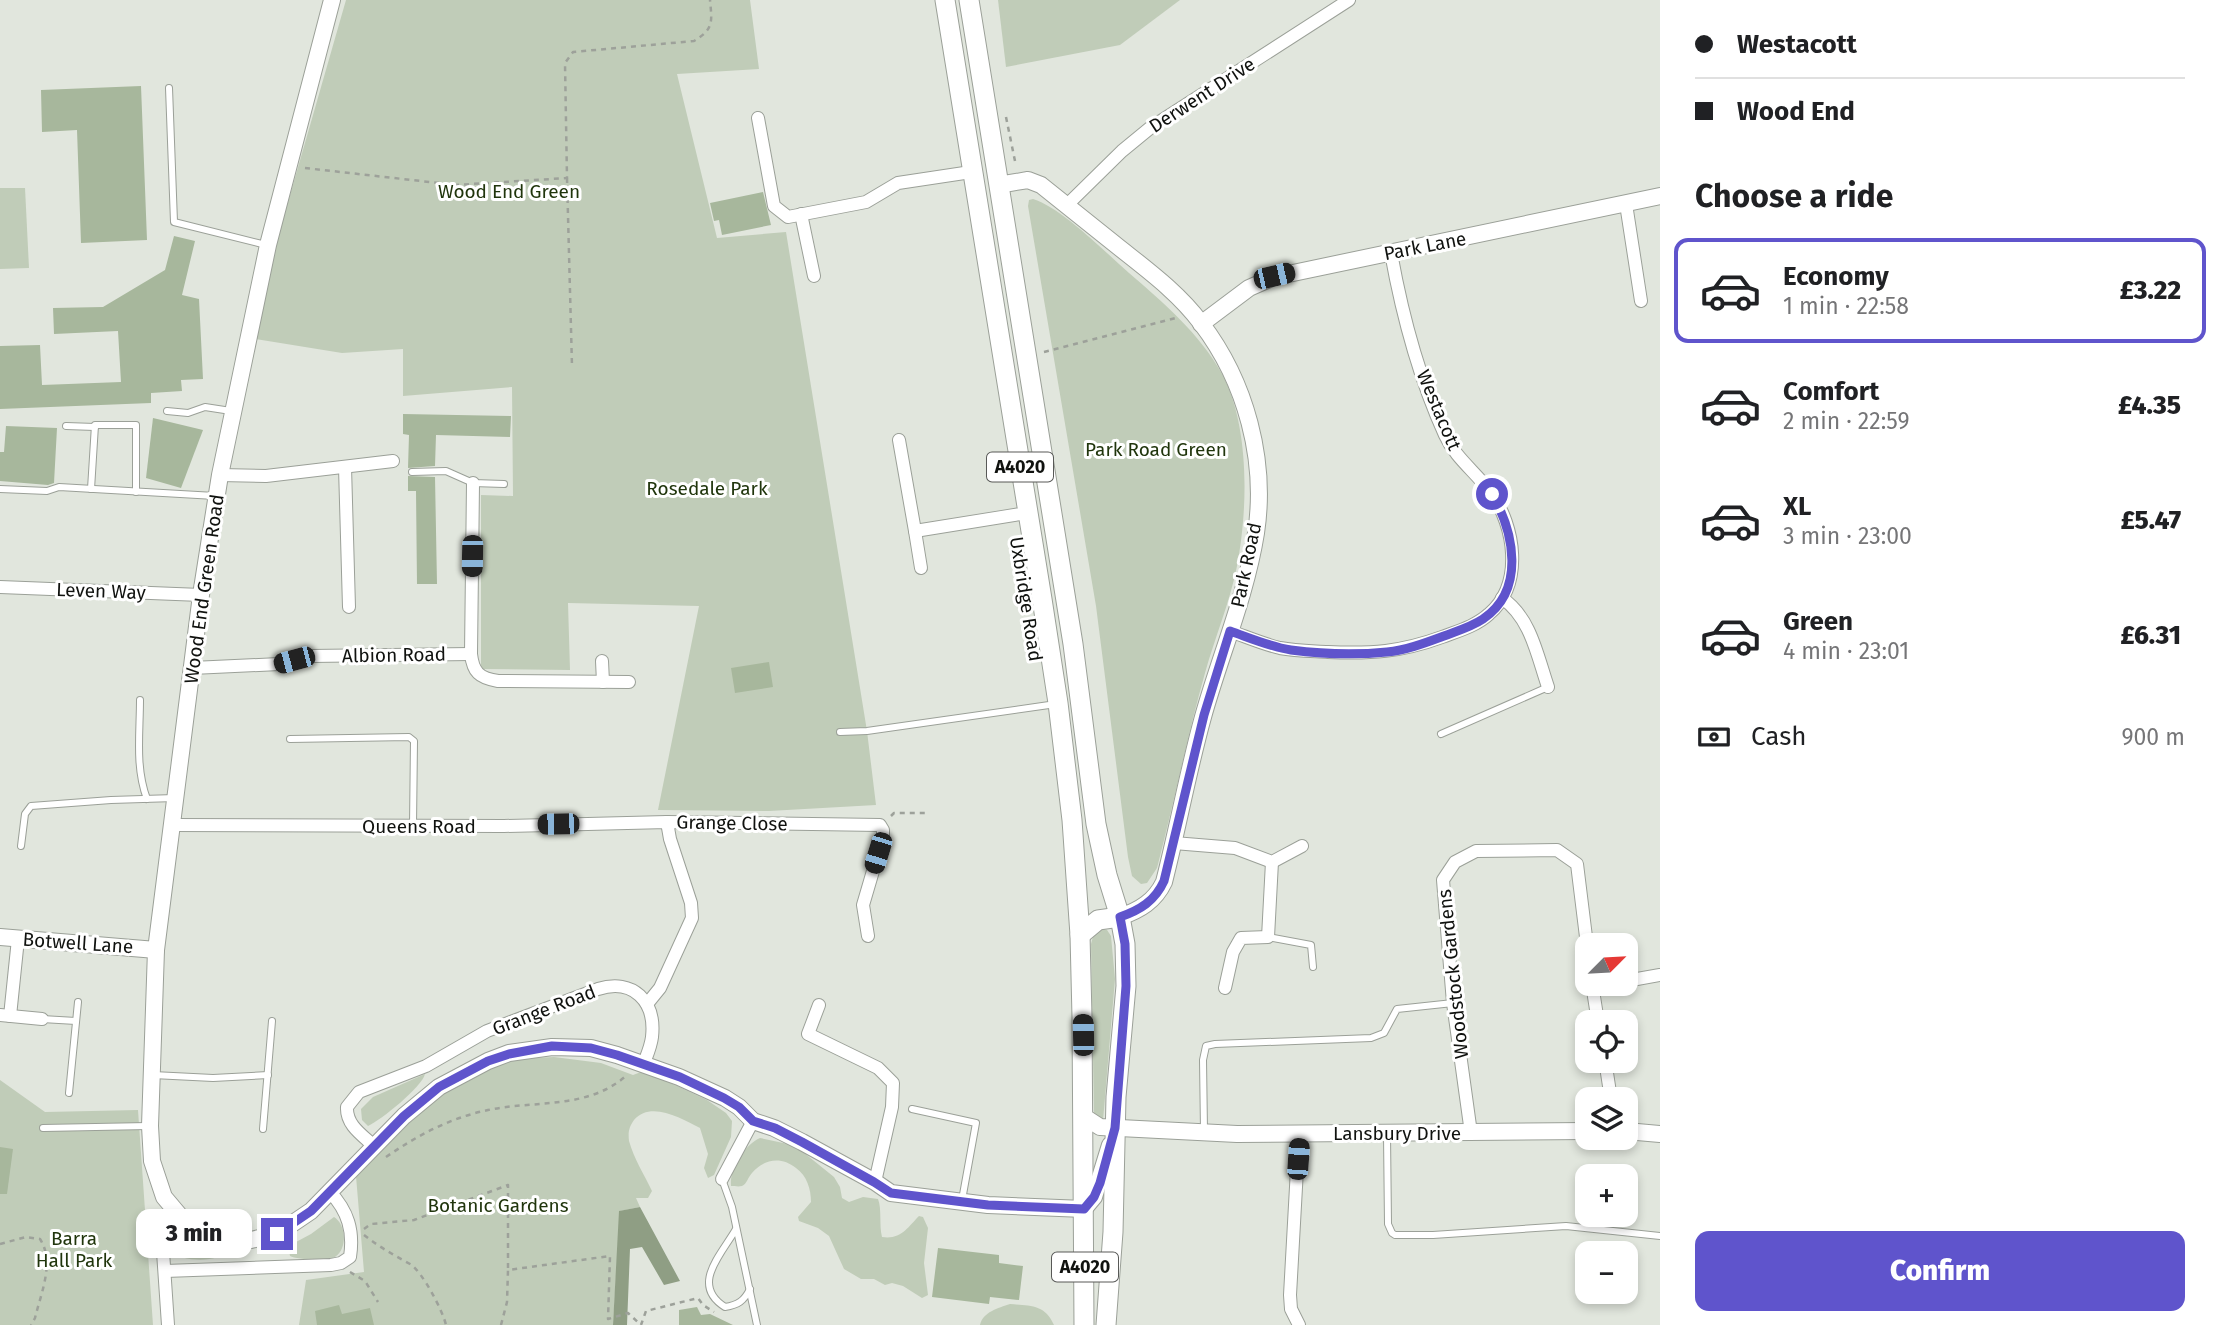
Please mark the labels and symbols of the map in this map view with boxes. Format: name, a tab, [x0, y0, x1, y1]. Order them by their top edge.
street label: Derwent Drive	[1145, 52, 1259, 138]
park label: Wood End Green	[438, 180, 580, 203]
street label: Park Lane	[1382, 227, 1468, 265]
car	[1252, 261, 1297, 291]
street label: Westacott	[1412, 366, 1466, 454]
park label: Park Road Green	[1085, 438, 1227, 461]
road number: A4020	[987, 452, 1053, 481]
park label: Rosedale Park	[646, 477, 768, 500]
route start	[1476, 478, 1508, 510]
street label: Wood End Green Road	[179, 493, 229, 685]
street label: Park Road	[1226, 520, 1266, 610]
car	[462, 535, 483, 577]
street label: Uxbridge Road	[1005, 535, 1047, 663]
street label: Leven Way	[56, 578, 147, 604]
street label: Albion Road	[342, 643, 446, 667]
car	[271, 644, 318, 676]
street label: Grange Close	[676, 811, 788, 835]
car	[537, 813, 580, 835]
street label: Queens Road	[362, 815, 476, 838]
car	[862, 830, 895, 876]
street label: Woodstock Gardens	[1433, 888, 1473, 1060]
street label: Botwell Lane	[22, 928, 134, 958]
north arrow	[1575, 933, 1638, 996]
street label: Grange Road	[489, 980, 599, 1040]
car	[1073, 1014, 1094, 1056]
street label: Lansbury Drive	[1333, 1122, 1461, 1145]
car	[1287, 1137, 1310, 1181]
park label: Botanic Gardens	[427, 1194, 569, 1217]
callout: 3 min	[137, 1210, 252, 1258]
route end	[261, 1218, 293, 1250]
park label: Barra Hall Park	[36, 1227, 113, 1272]
road number: A4020	[1052, 1252, 1118, 1282]

